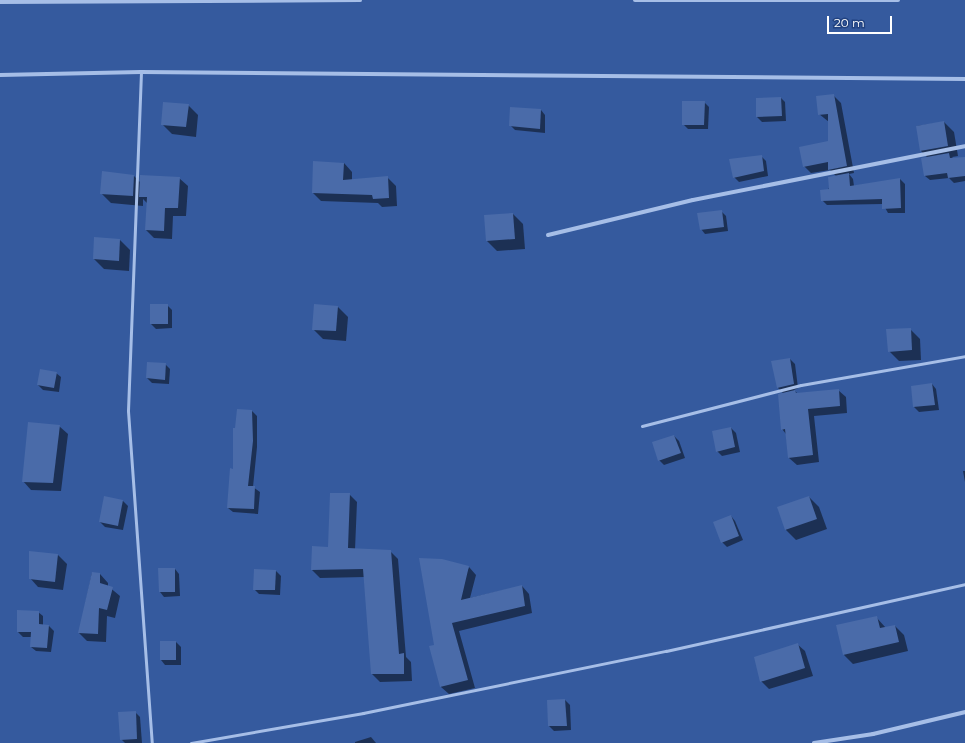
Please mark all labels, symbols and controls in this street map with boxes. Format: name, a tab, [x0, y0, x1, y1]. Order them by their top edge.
scale bar	[829, 8, 894, 34]
text: 20 m	[834, 15, 865, 30]

